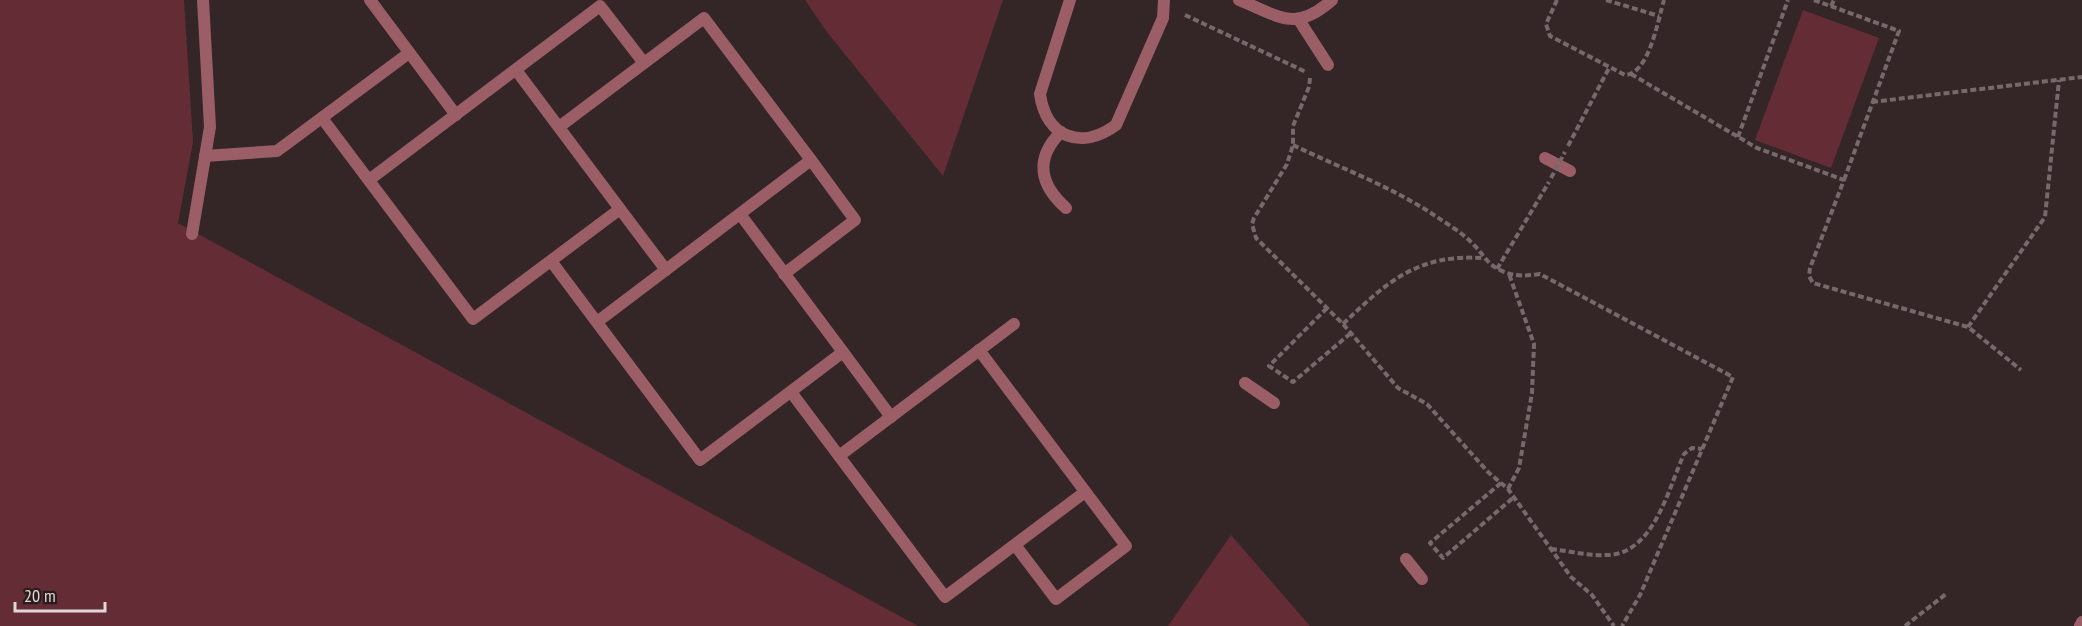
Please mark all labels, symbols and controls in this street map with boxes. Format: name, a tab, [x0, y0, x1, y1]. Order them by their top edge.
scale bar	[15, 575, 105, 613]
text: 20 m	[24, 584, 56, 607]

